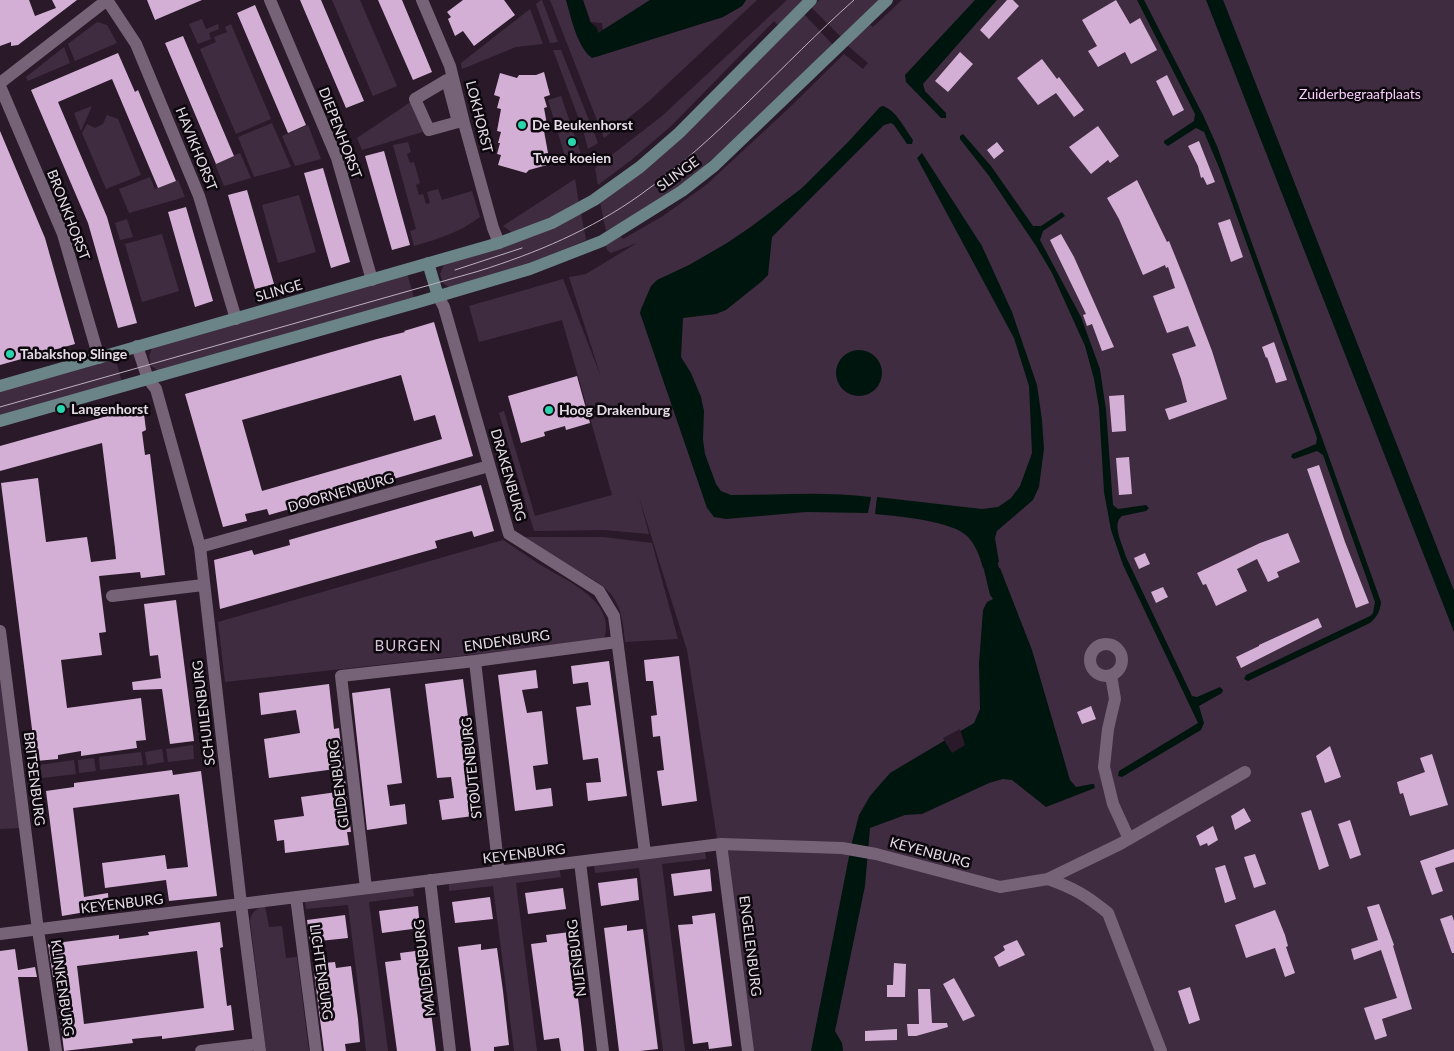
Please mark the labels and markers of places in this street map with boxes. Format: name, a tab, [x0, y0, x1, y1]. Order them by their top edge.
place label: De Beukenhorst	[532, 117, 633, 133]
marker: De Beukenhorst	[516, 119, 528, 131]
marker: Twee koeien	[566, 136, 578, 148]
place label: Twee koeien	[533, 150, 611, 166]
place label: Tabakshop Slinge	[20, 346, 127, 362]
marker: Tabakshop Slinge	[4, 348, 16, 360]
place label: Langenhorst	[71, 401, 148, 417]
place label: Hoog Drakenburg	[559, 402, 670, 418]
marker: Langenhorst	[55, 403, 67, 415]
marker: Hoog Drakenburg	[543, 404, 555, 416]

